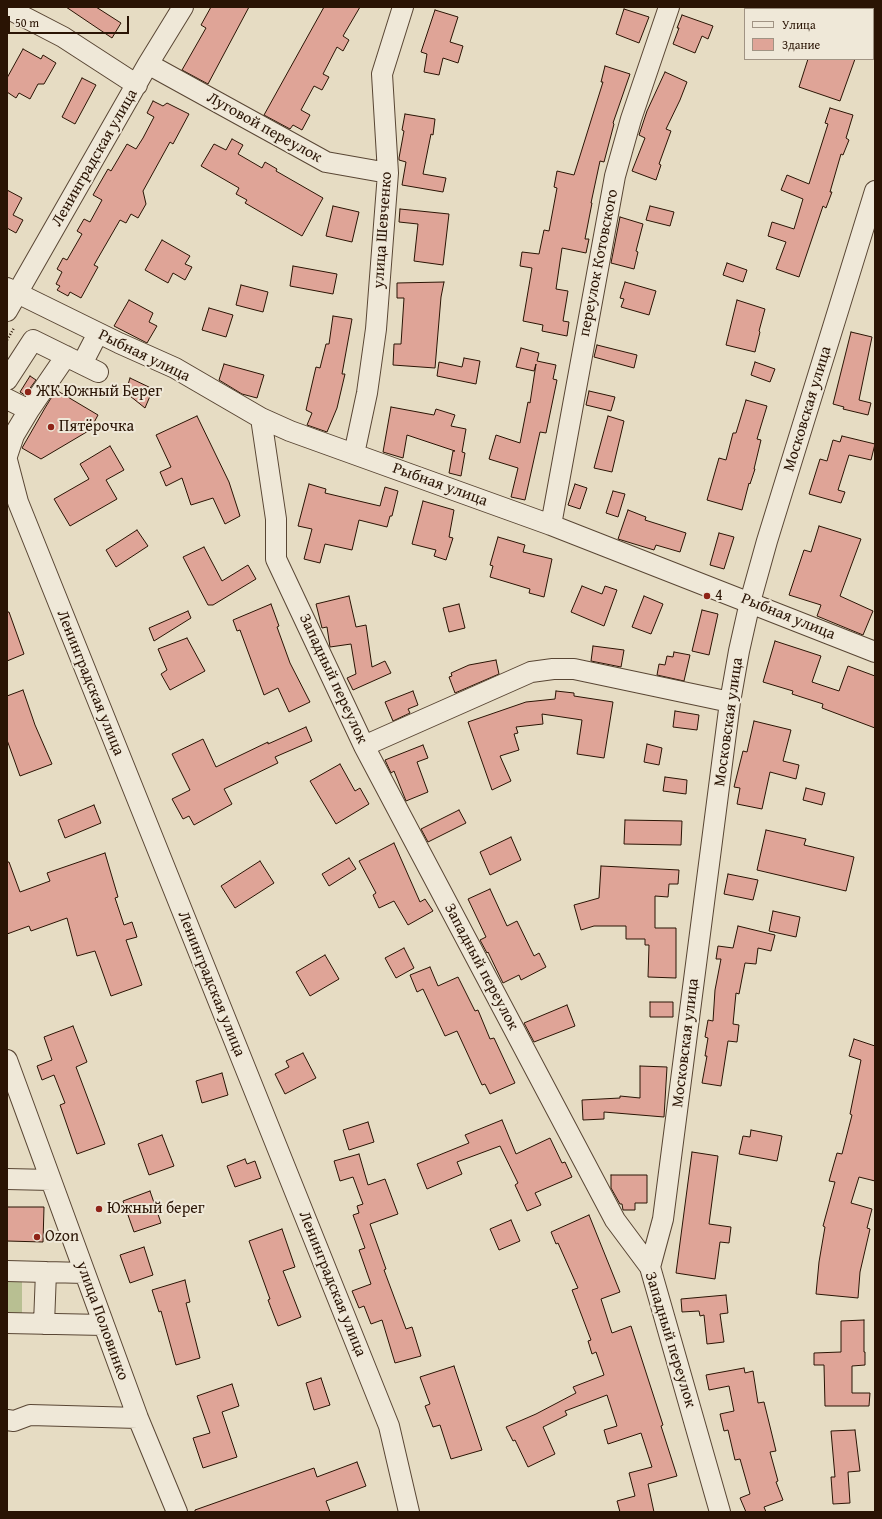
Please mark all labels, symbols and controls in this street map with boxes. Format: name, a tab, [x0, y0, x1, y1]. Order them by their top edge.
scale bar	[10, 8, 131, 34]
legend	[744, 8, 874, 60]
text: 50 m	[15, 14, 39, 31]
text: Улица	[782, 16, 816, 33]
text: Здание	[782, 36, 820, 53]
street label: Ленинградская улица	[48, 86, 142, 230]
street label: Луговой переулок	[203, 88, 325, 168]
street label: улица Шевченко	[369, 171, 397, 289]
street label: переулок Котовского	[575, 188, 623, 338]
street label: Рыбная улица	[95, 326, 193, 386]
street label: Московская улица	[780, 344, 836, 474]
place label: ЖК Южный Берег	[36, 382, 162, 402]
marker: ЖК Южный Берег	[23, 387, 33, 397]
place label: Пятёрочка	[59, 417, 134, 437]
marker: Пятёрочка	[46, 422, 56, 432]
street label: Рыбная улица	[390, 459, 490, 511]
place label: 4	[715, 586, 723, 606]
street label: Рыбная улица	[738, 589, 838, 645]
marker: 4	[702, 591, 712, 601]
street label: Ленинградская улица	[52, 607, 128, 759]
street label: Западный переулок	[295, 611, 371, 747]
street label: Московская улица	[710, 656, 748, 788]
street label: Западный переулок	[439, 900, 523, 1034]
street label: Ленинградская улица	[173, 908, 249, 1060]
street label: Московская улица	[669, 977, 703, 1109]
place label: Южный берег	[107, 1199, 205, 1219]
marker: Южный берег	[94, 1204, 104, 1214]
street label: Ленинградская улица	[294, 1208, 370, 1360]
place label: Ozon	[45, 1227, 79, 1247]
marker: Ozon	[32, 1232, 42, 1242]
street label: улица Половинко	[72, 1259, 132, 1383]
street label: Западный переулок	[640, 1270, 700, 1410]

